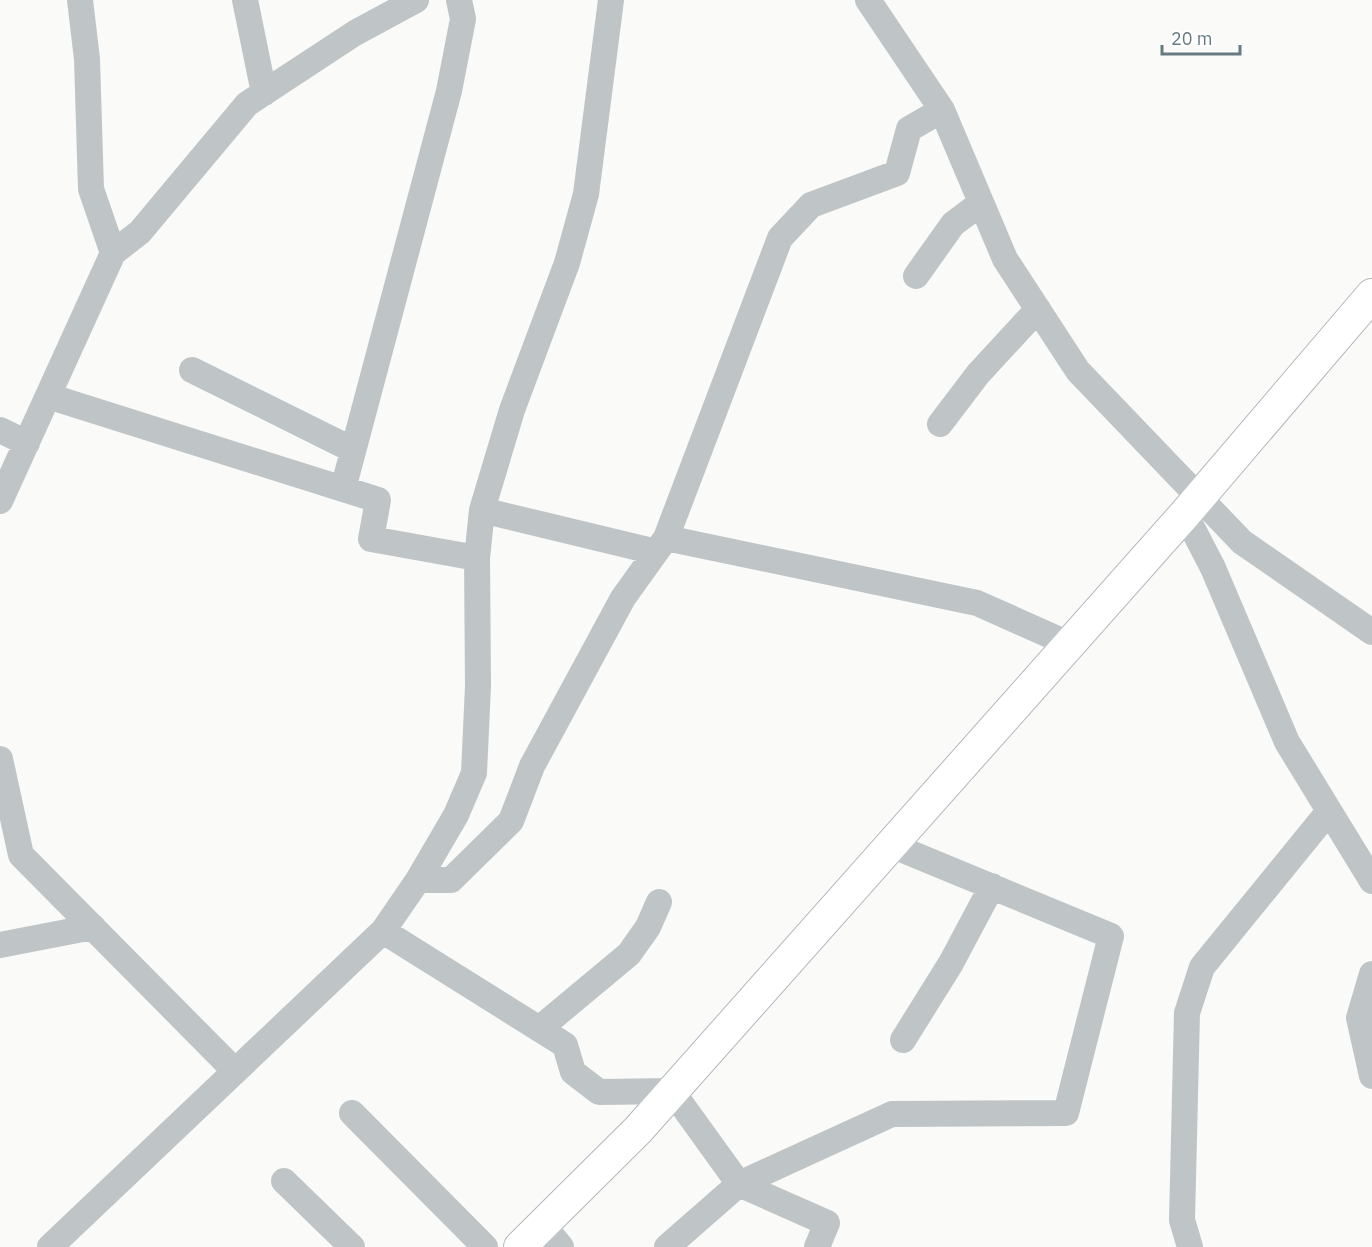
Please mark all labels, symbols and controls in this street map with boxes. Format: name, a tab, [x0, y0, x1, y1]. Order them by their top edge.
scale bar	[1162, 18, 1240, 56]
text: 20 m	[1171, 27, 1213, 50]

